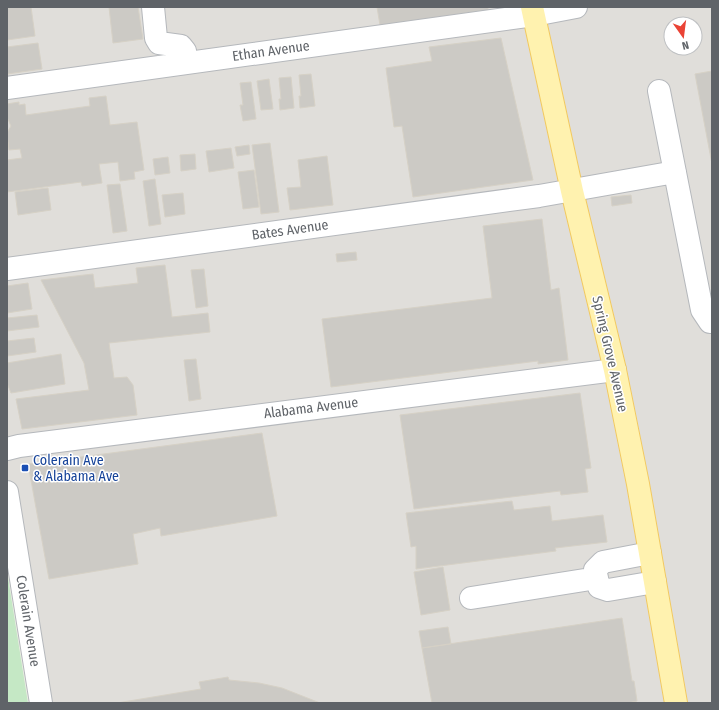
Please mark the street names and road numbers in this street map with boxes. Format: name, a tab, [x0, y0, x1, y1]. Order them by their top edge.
street label: Ethan Avenue	[231, 37, 311, 65]
street label: Bates Avenue	[251, 216, 329, 244]
street label: Spring Grove Avenue	[588, 294, 632, 414]
street label: Alabama Avenue	[263, 394, 359, 422]
street label: Colerain Avenue	[12, 574, 44, 668]

